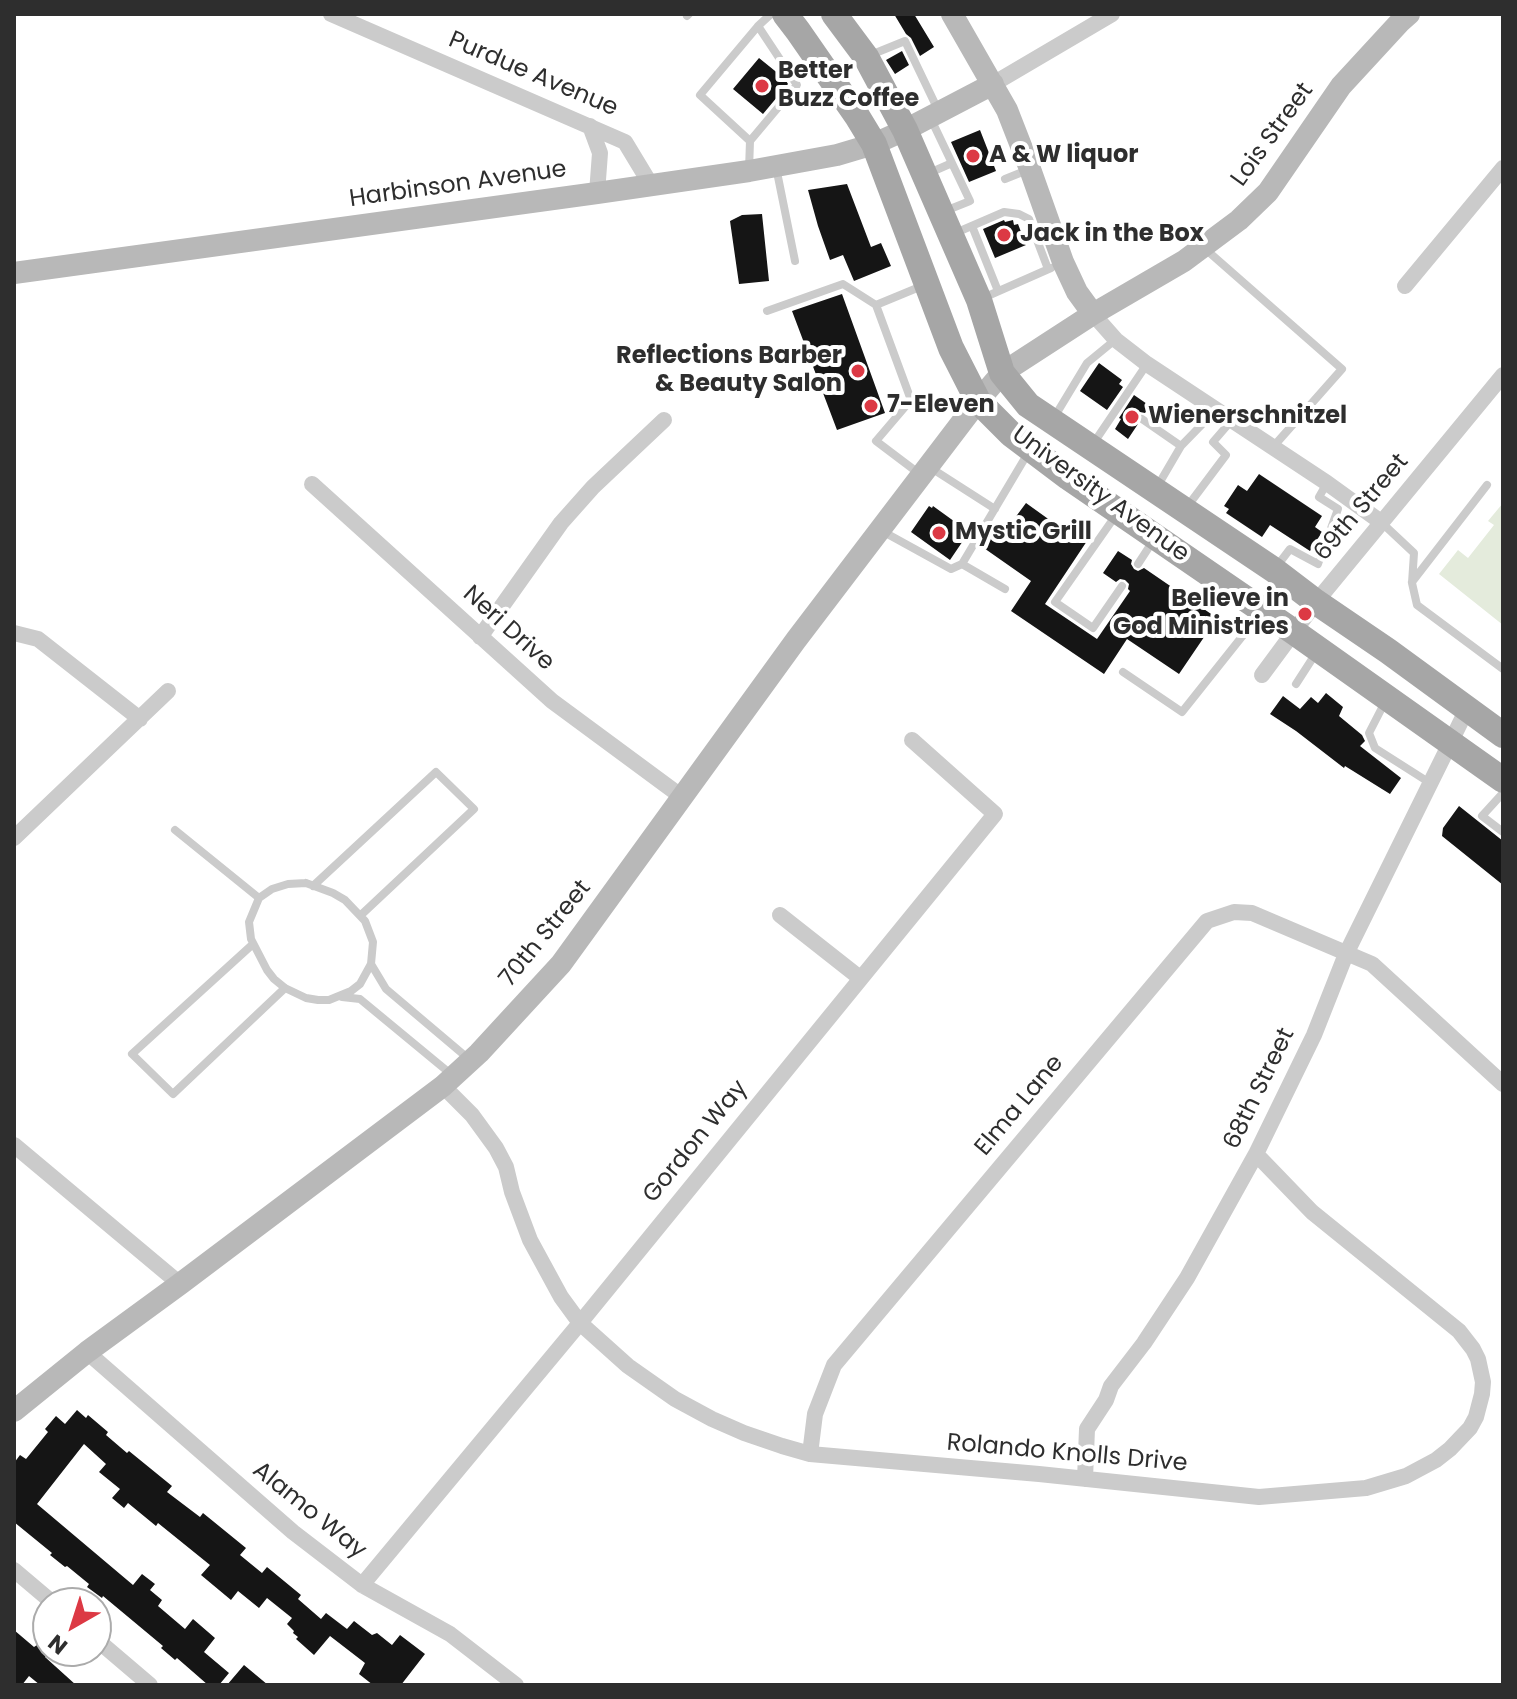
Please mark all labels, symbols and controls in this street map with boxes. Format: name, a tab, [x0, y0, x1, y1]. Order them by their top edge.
street label: Purdue Avenue	[444, 26, 622, 124]
place label: Better Buzz Coffee	[778, 58, 919, 114]
marker: Better Buzz Coffee	[753, 77, 771, 95]
street label: Lois Street	[1226, 78, 1320, 192]
place label: A & W liquor	[989, 142, 1139, 170]
marker: A & W liquor	[964, 147, 982, 165]
street label: Harbinson Avenue	[348, 155, 568, 215]
place label: Jack in the Box	[1020, 221, 1204, 249]
marker: Jack in the Box	[995, 226, 1013, 244]
place label: Reflections Barber & Beauty Salon	[616, 343, 842, 399]
marker: Reflections Barber & Beauty Salon	[849, 362, 867, 380]
place label: 7-Eleven	[887, 392, 995, 420]
marker: 7-Eleven	[862, 397, 880, 415]
place label: Wienerschnitzel	[1148, 403, 1347, 431]
marker: Wienerschnitzel	[1123, 408, 1141, 426]
street label: University Avenue	[1006, 421, 1194, 569]
street label: 69th Street	[1309, 449, 1415, 567]
place label: Mystic Grill	[955, 519, 1092, 547]
marker: Mystic Grill	[930, 524, 948, 542]
street label: Neri Drive	[456, 580, 560, 678]
place label: Believe in God Ministries	[1113, 586, 1289, 642]
marker: Believe in God Ministries	[1296, 605, 1314, 623]
street label: 70th Street	[494, 875, 598, 993]
street label: 68th Street	[1218, 1024, 1302, 1154]
street label: Elma Lane	[970, 1050, 1070, 1162]
street label: Gordon Way	[638, 1075, 754, 1209]
street label: Rolando Knolls Drive	[945, 1429, 1189, 1479]
street label: Alamo Way	[246, 1456, 372, 1566]
north arrow	[32, 1587, 112, 1667]
text: N	[42, 1627, 74, 1662]

